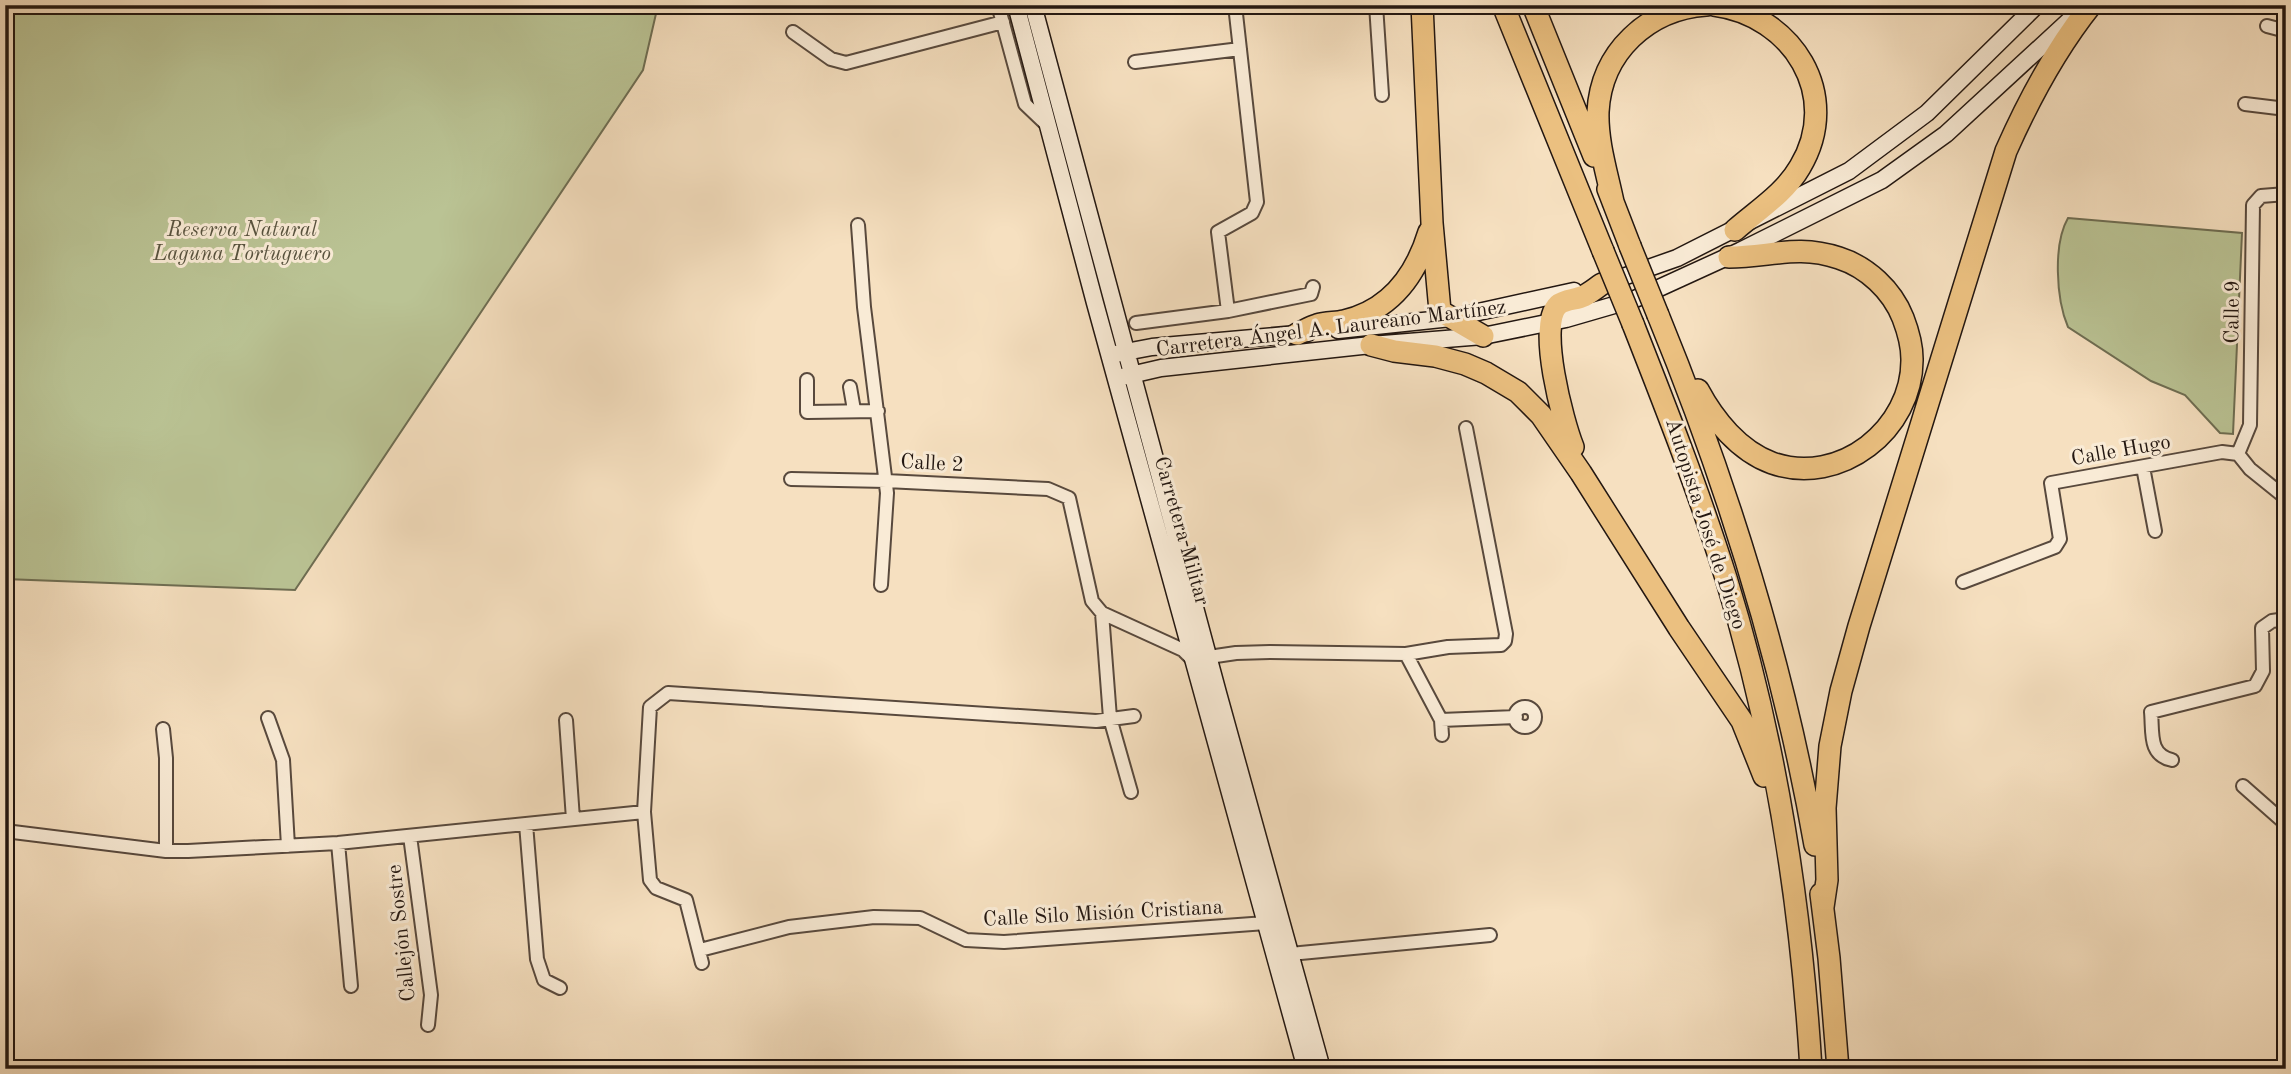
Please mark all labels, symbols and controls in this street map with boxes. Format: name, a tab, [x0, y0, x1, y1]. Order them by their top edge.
park label: Reserva Natural Laguna Tortuguero	[152, 220, 331, 265]
street label: Calle 9	[2222, 280, 2244, 344]
street label: Carretera Ángel A. Laureano Martínez	[1154, 293, 1507, 361]
street label: Autopista José de Diego	[1661, 416, 1749, 632]
street label: Calle Hugo	[2070, 432, 2172, 470]
street label: Calle 2	[900, 452, 964, 476]
street label: Carretera Militar	[1150, 454, 1212, 608]
street label: Callejón Sostre	[384, 863, 420, 1003]
street label: Calle Silo Misión Cristiana	[982, 897, 1224, 931]

